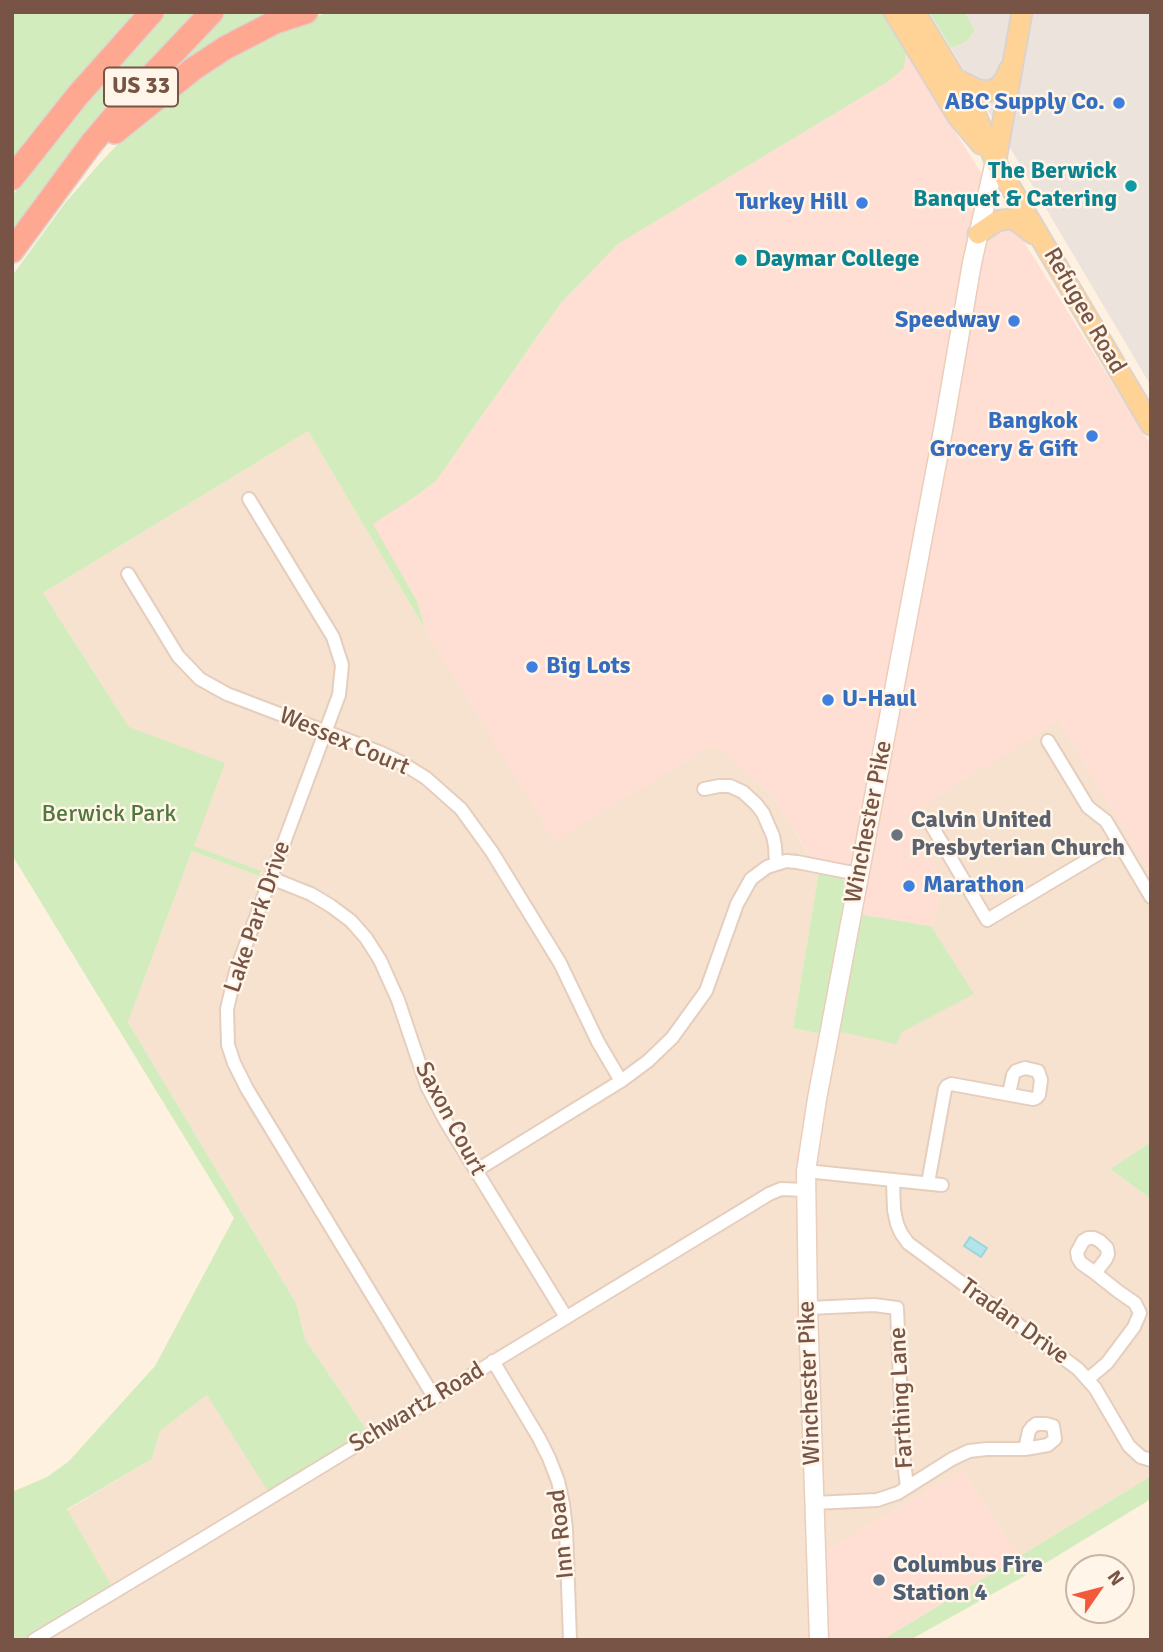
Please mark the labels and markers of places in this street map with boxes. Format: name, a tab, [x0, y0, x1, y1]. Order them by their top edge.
place label: ABC Supply Co.	[945, 89, 1105, 117]
marker: ABC Supply Co.	[1111, 95, 1127, 111]
place label: The Berwick Banquet & Catering	[913, 158, 1117, 214]
marker: The Berwick Banquet & Catering	[1123, 178, 1139, 194]
place label: Turkey Hill	[736, 189, 848, 217]
marker: Turkey Hill	[854, 195, 870, 211]
place label: Daymar College	[755, 246, 919, 274]
marker: Daymar College	[733, 252, 749, 268]
place label: Speedway	[895, 307, 1000, 335]
marker: Speedway	[1006, 313, 1022, 329]
place label: Bangkok Grocery & Gift	[930, 408, 1078, 464]
marker: Bangkok Grocery & Gift	[1084, 428, 1100, 444]
place label: Big Lots	[546, 653, 630, 681]
marker: Big Lots	[524, 659, 540, 675]
place label: U-Haul	[842, 686, 917, 714]
marker: U-Haul	[820, 692, 836, 708]
place label: Calvin United Presbyterian Church	[911, 807, 1125, 863]
marker: Calvin United Presbyterian Church	[889, 827, 905, 843]
place label: Marathon	[923, 872, 1024, 900]
marker: Marathon	[901, 878, 917, 894]
place label: Columbus Fire Station 4	[893, 1552, 1043, 1608]
marker: Columbus Fire Station 4	[871, 1572, 887, 1588]

